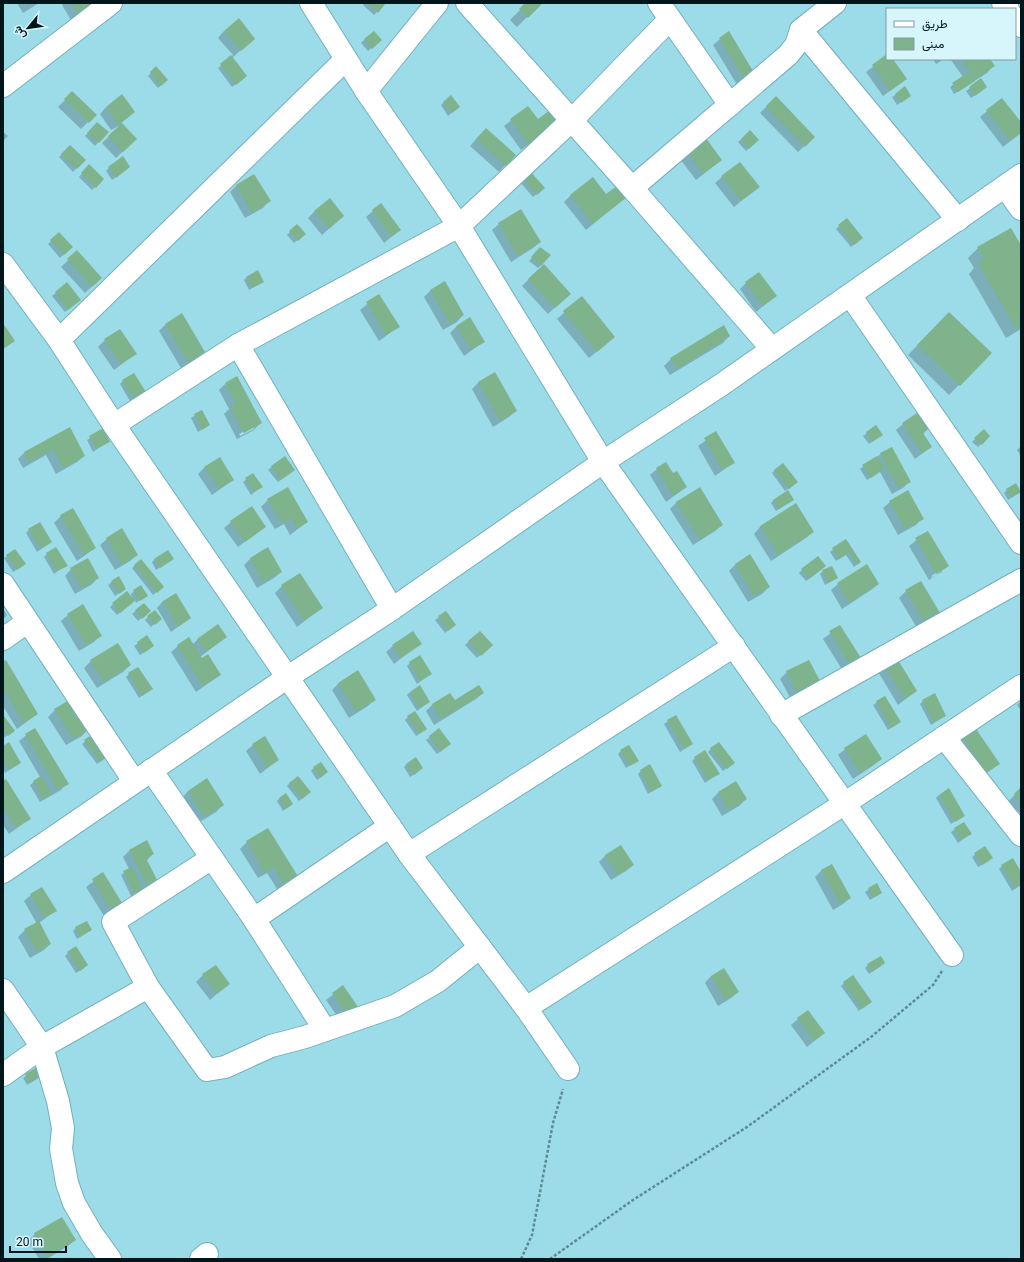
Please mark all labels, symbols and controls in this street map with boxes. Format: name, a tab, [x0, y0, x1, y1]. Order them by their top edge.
north arrow	[8, 8, 48, 48]
legend	[886, 8, 1016, 60]
text: طريق	[922, 17, 948, 32]
text: ش	[11, 24, 29, 42]
text: مبنى	[922, 37, 944, 52]
scale bar	[10, 1228, 66, 1254]
text: 20 m	[16, 1235, 43, 1249]

